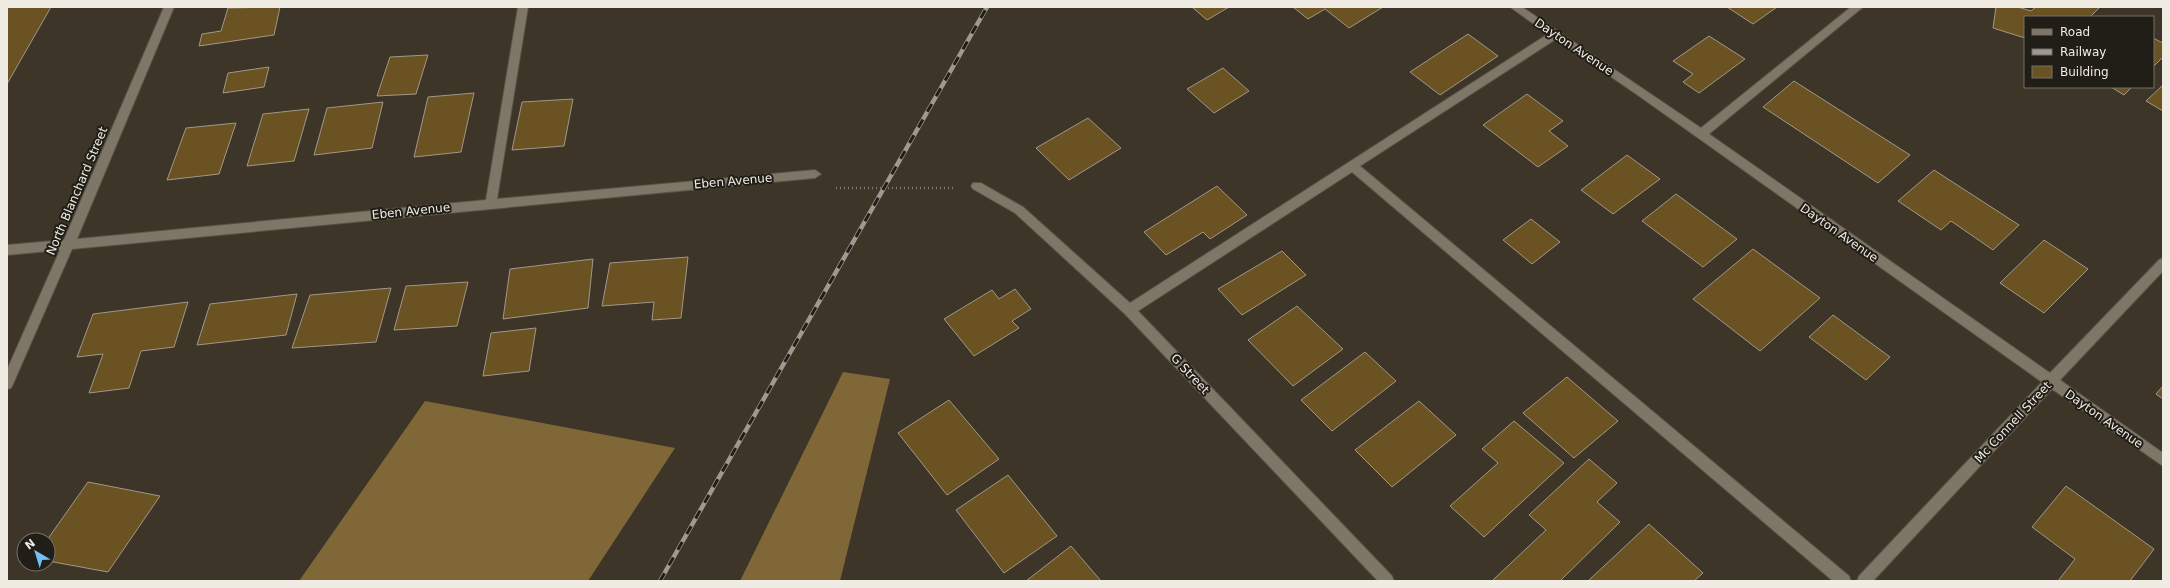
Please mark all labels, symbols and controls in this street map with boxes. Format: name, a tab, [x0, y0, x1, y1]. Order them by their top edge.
street label: Dayton Avenue	[1532, 16, 1616, 78]
legend	[2024, 16, 2154, 88]
text: Road	[2060, 25, 2090, 39]
text: Railway	[2060, 45, 2106, 59]
text: Building	[2060, 65, 2109, 79]
street label: North Blanchard Street	[44, 124, 111, 257]
street label: Eben Avenue	[693, 171, 773, 191]
street label: Eben Avenue	[371, 200, 451, 222]
street label: Dayton Avenue	[1797, 201, 1881, 265]
street label: G Street	[1168, 351, 1212, 397]
street label: Mc Connell Street	[1972, 378, 2054, 466]
street label: Dayton Avenue	[2062, 387, 2146, 451]
north arrow	[16, 532, 56, 572]
text: N	[23, 537, 38, 552]

